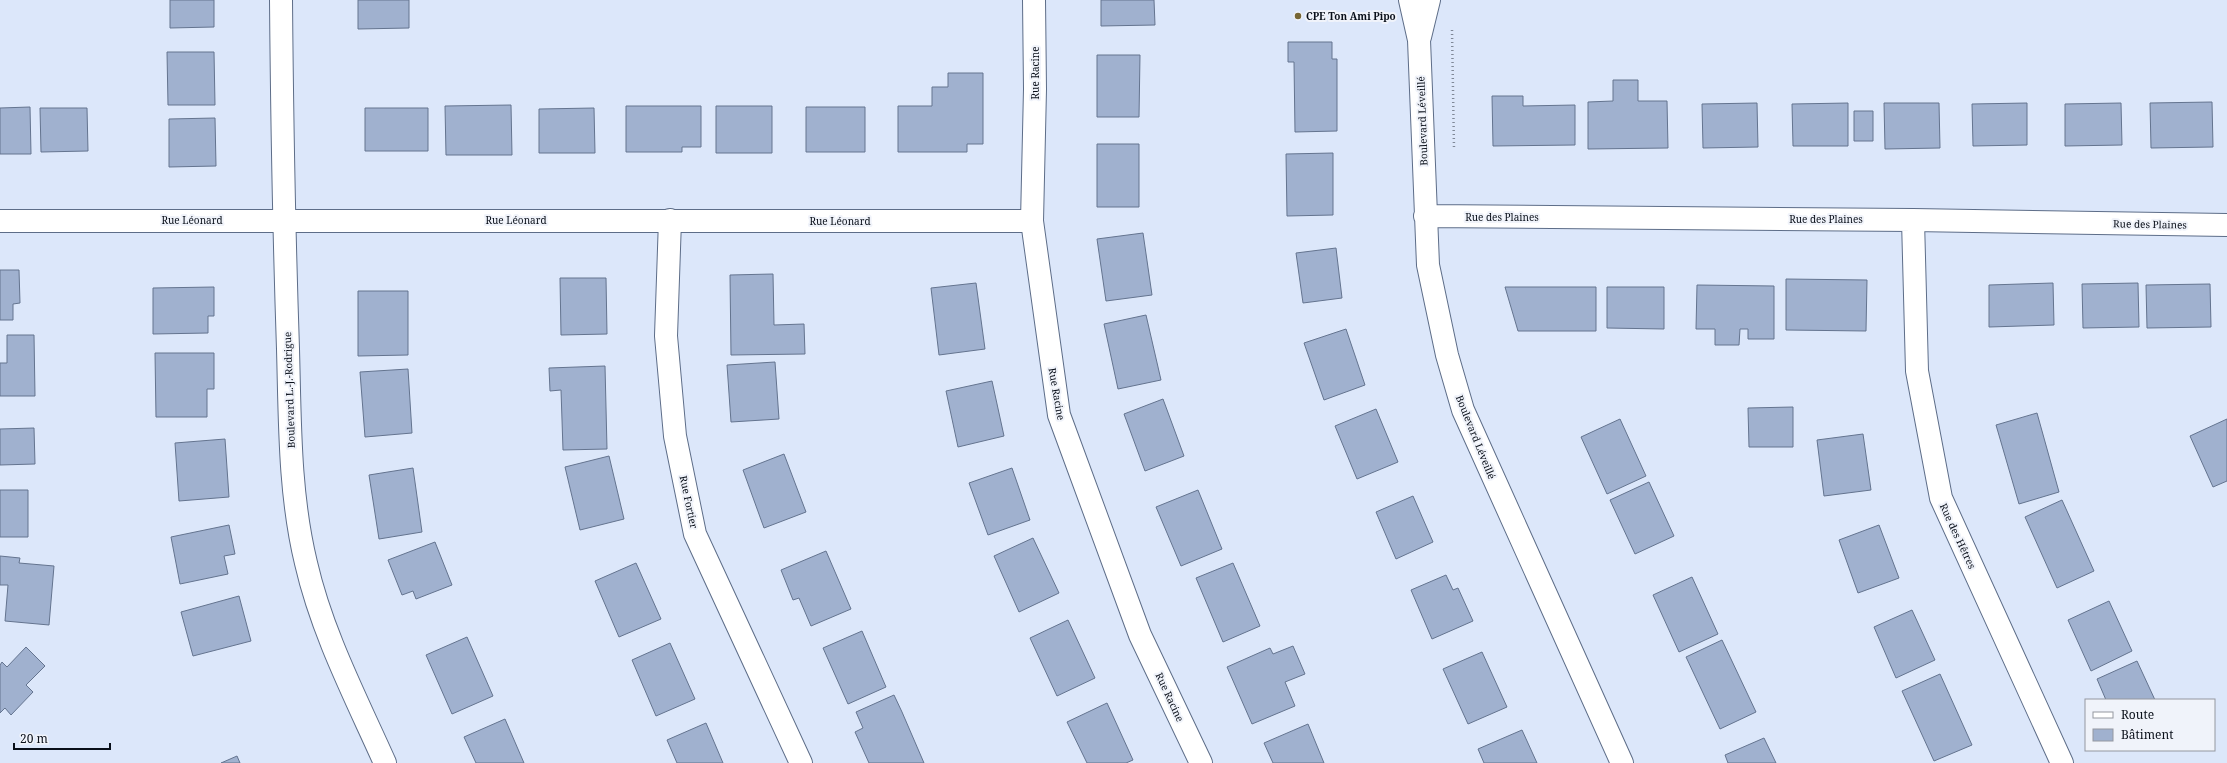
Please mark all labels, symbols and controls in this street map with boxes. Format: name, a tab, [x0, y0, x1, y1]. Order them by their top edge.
place label: CPE Ton Ami Pipo	[1306, 9, 1396, 23]
marker: CPE Ton Ami Pipo	[1293, 11, 1303, 21]
street label: Rue Racine	[1028, 47, 1042, 99]
street label: Boulevard Léveillé	[1413, 76, 1431, 166]
street label: Rue des Plaines	[1465, 210, 1539, 224]
street label: Rue des Plaines	[1789, 212, 1863, 226]
street label: Rue Léonard	[161, 213, 223, 227]
street label: Rue Léonard	[485, 213, 547, 227]
street label: Rue Léonard	[809, 214, 871, 228]
street label: Rue des Plaines	[2113, 216, 2187, 232]
street label: Boulevard L.-J.-Rodrigue	[280, 332, 298, 448]
street label: Rue Racine	[1046, 367, 1068, 421]
street label: Boulevard Léveillé	[1453, 393, 1499, 481]
street label: Rue Fortier	[677, 474, 701, 530]
street label: Rue des Hêtres	[1937, 501, 1980, 571]
street label: Rue Racine	[1152, 670, 1188, 724]
legend	[2085, 699, 2215, 751]
text: Route	[2121, 706, 2154, 723]
scale bar	[14, 725, 110, 751]
text: Bâtiment	[2121, 726, 2173, 743]
text: 20 m	[20, 730, 48, 747]

